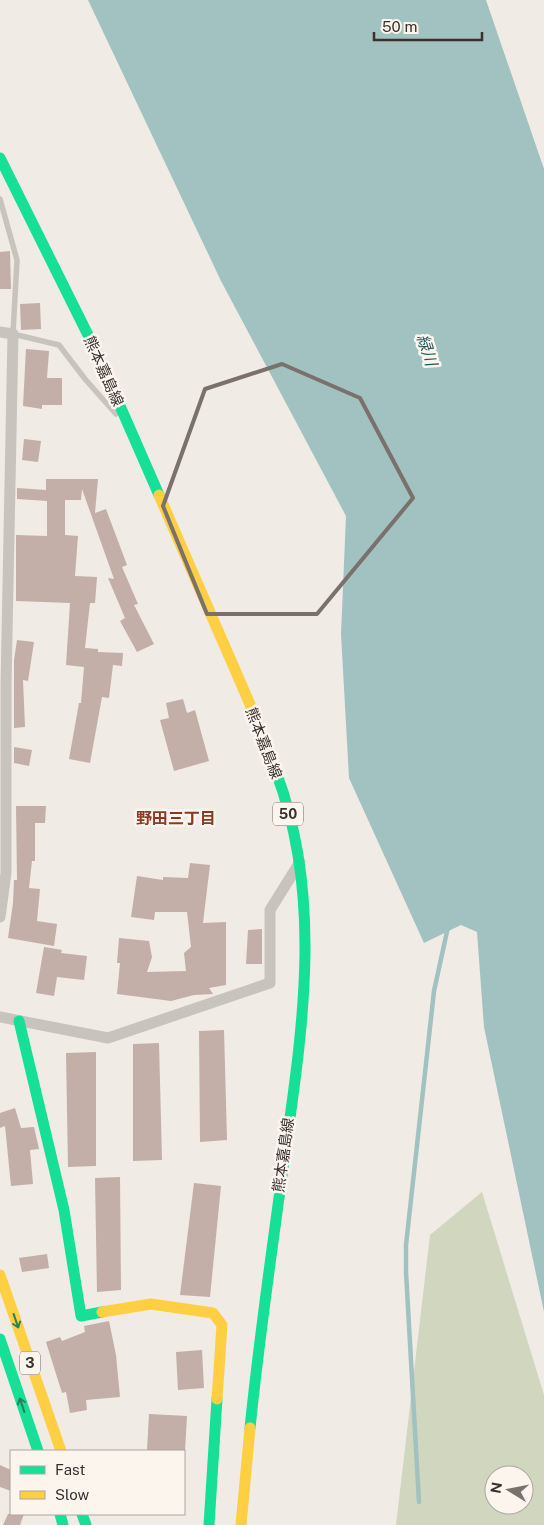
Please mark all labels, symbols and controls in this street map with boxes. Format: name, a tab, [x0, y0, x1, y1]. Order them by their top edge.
scale bar	[374, 10, 482, 42]
text: 50 m	[382, 18, 417, 35]
water label: 緑川	[413, 332, 442, 370]
street label: 熊本嘉島線	[81, 333, 127, 409]
street label: 熊本嘉島線	[243, 705, 285, 781]
road number: 50	[273, 802, 303, 826]
district label: 野田三丁目	[136, 809, 216, 828]
street label: 熊本嘉島線	[269, 1117, 297, 1193]
one-way arrow	[12, 1313, 21, 1328]
road number: 3	[20, 1352, 40, 1375]
one-way arrow	[17, 1397, 27, 1413]
legend	[10, 1450, 185, 1515]
text: Fast	[55, 1461, 85, 1478]
north arrow	[484, 1465, 534, 1515]
text: N	[487, 1481, 505, 1495]
text: Slow	[55, 1486, 90, 1503]

